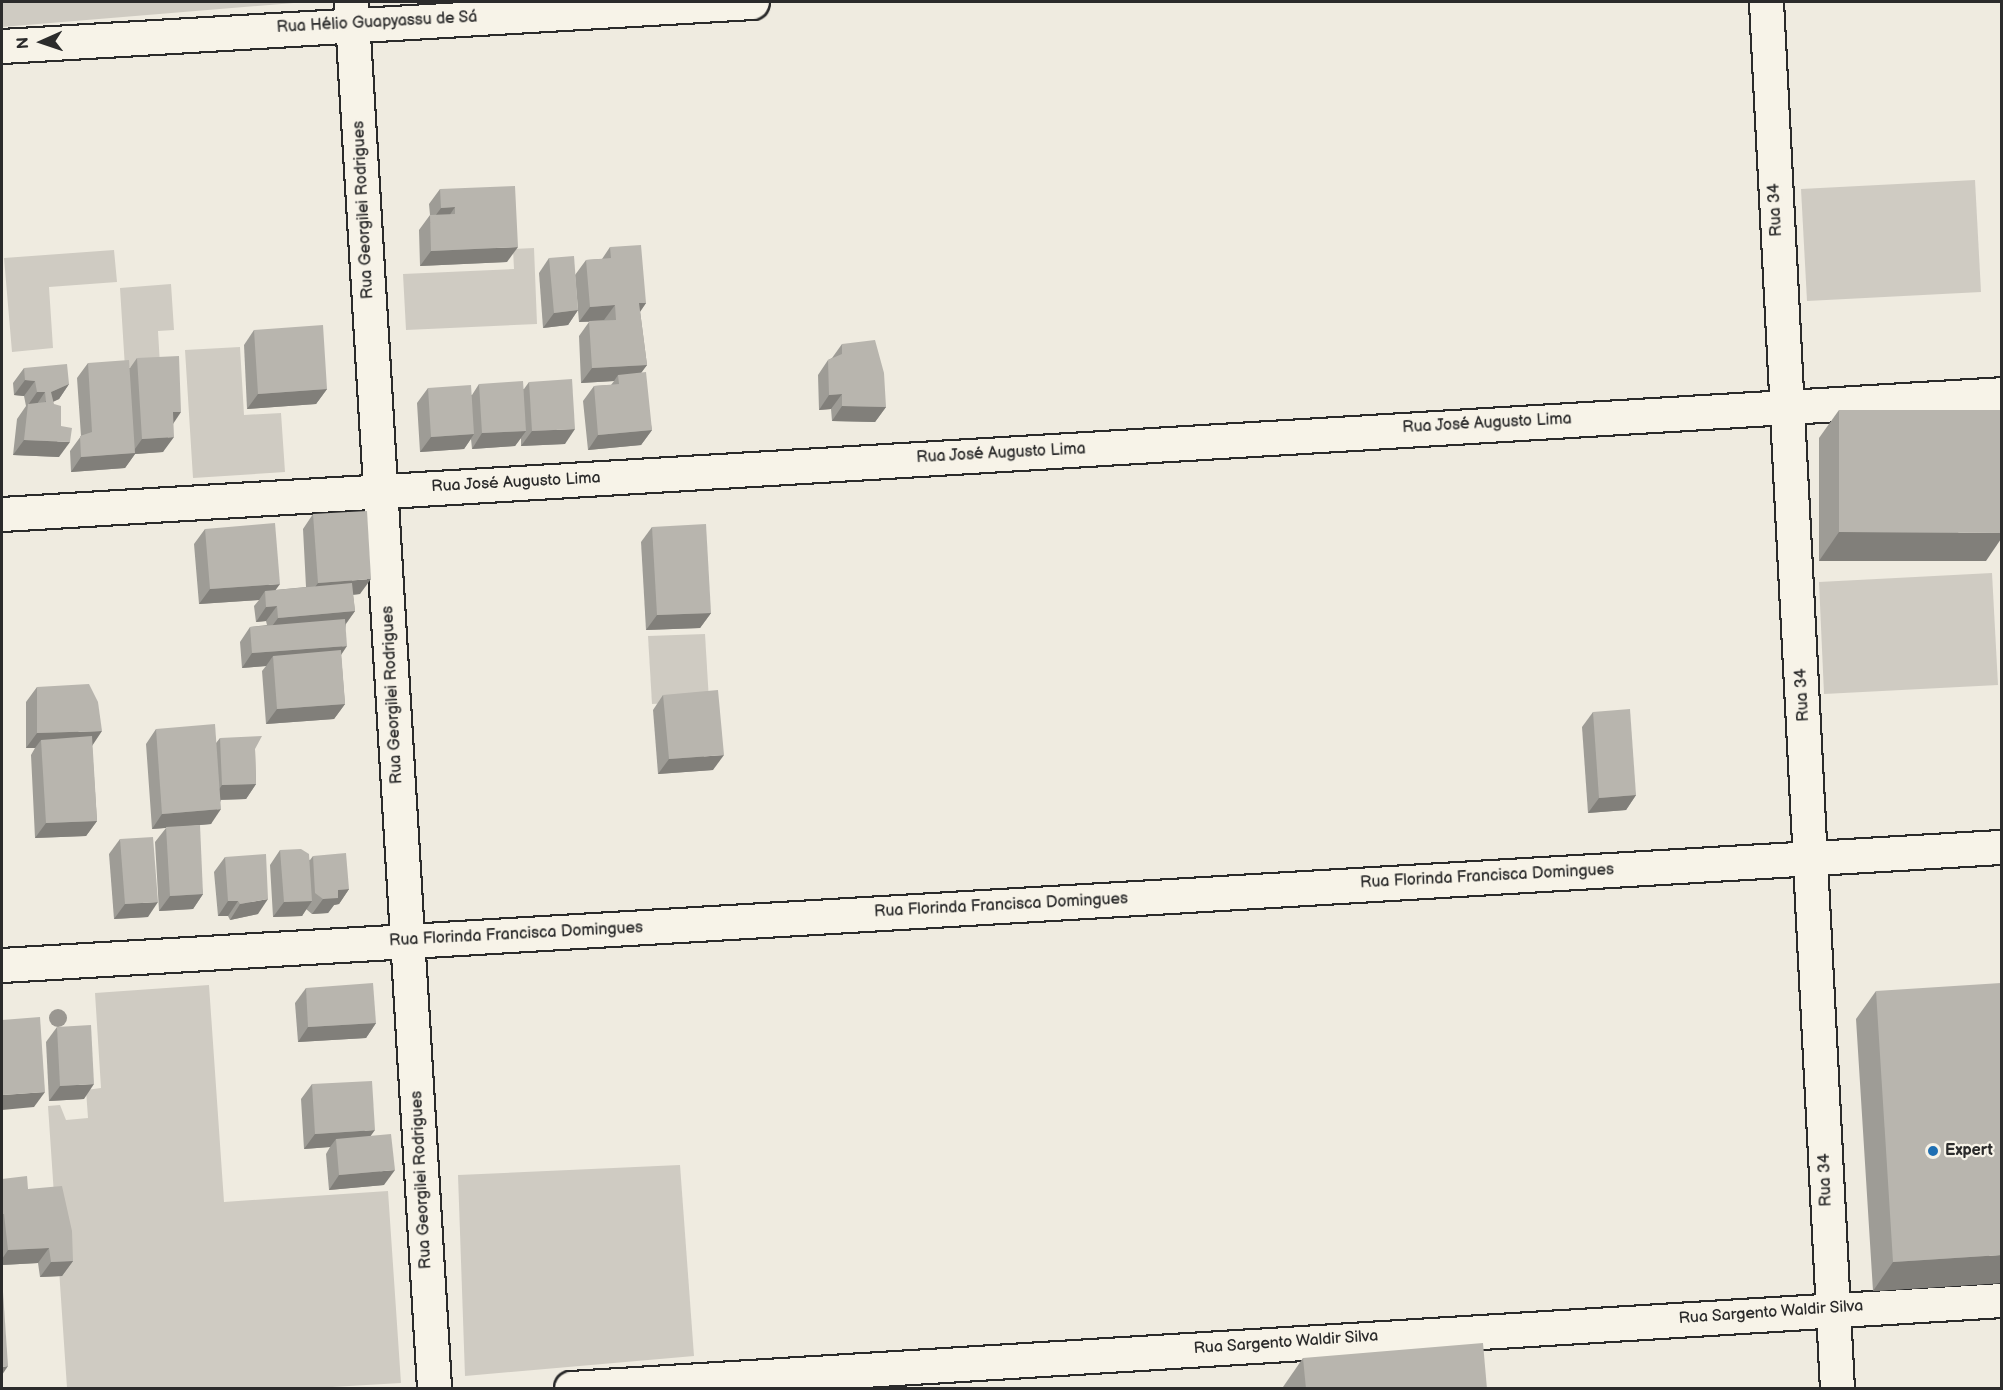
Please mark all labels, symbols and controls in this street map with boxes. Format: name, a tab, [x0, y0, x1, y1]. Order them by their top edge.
street label: Rua Hélio Guapyassu de Sá	[276, 8, 478, 38]
north arrow	[12, 12, 72, 72]
text: N	[14, 36, 33, 49]
street label: Rua Georgilei Rodrigues	[350, 120, 378, 300]
street label: Rua 34	[1765, 183, 1787, 237]
street label: Rua José Augusto Lima	[1401, 410, 1573, 438]
street label: Rua José Augusto Lima	[915, 440, 1087, 468]
street label: Rua José Augusto Lima	[430, 469, 602, 497]
street label: Rua Georgilei Rodrigues	[379, 605, 407, 785]
street label: Rua 34	[1792, 668, 1814, 722]
street label: Rua Florinda Francisca Domingues	[1360, 861, 1614, 893]
street label: Rua Florinda Francisca Domingues	[874, 890, 1128, 922]
street label: Rua Florinda Francisca Domingues	[389, 919, 643, 951]
street label: Rua Georgilei Rodrigues	[408, 1090, 436, 1270]
place label: Expert	[1945, 1141, 1993, 1161]
marker: Expert	[1926, 1144, 1940, 1158]
street label: Rua 34	[1815, 1153, 1837, 1207]
street label: Rua Sargento Waldir Silva	[1677, 1297, 1865, 1329]
street label: Rua Sargento Waldir Silva	[1192, 1327, 1380, 1359]

